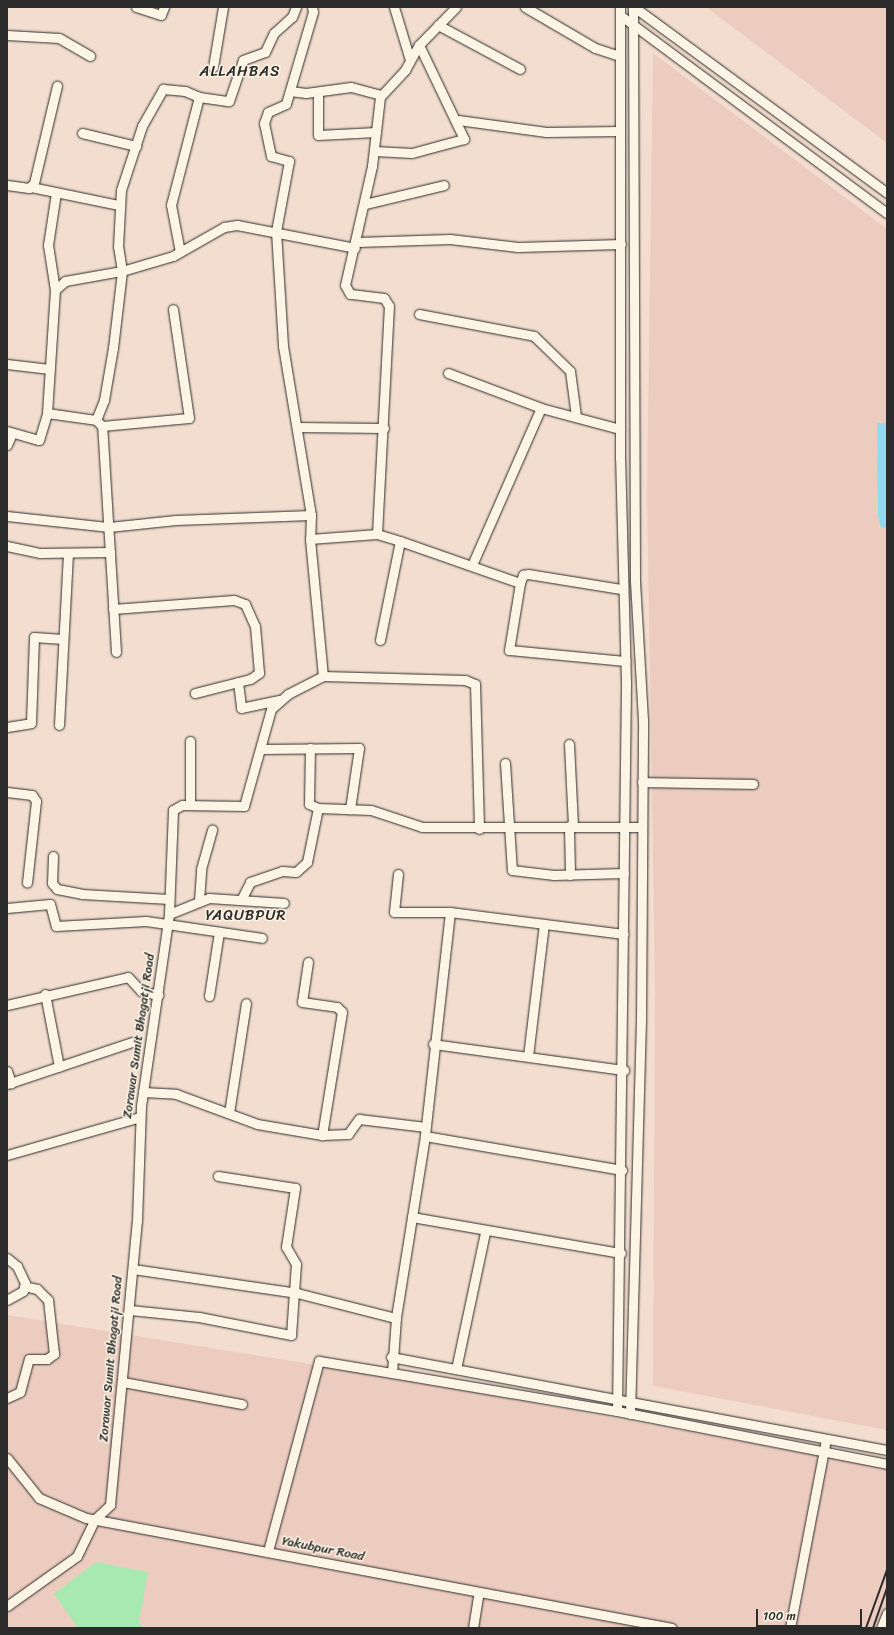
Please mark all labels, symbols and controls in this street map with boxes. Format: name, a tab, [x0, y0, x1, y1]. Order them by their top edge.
district label: ALLAHBAS	[200, 63, 280, 81]
district label: YAQUBPUR	[206, 907, 286, 925]
street label: Zorawar Sumit Bhagatji Road	[120, 952, 158, 1120]
street label: Zorawar Sumit Bhagatji Road	[96, 1275, 126, 1443]
street label: Yakubpur Road	[281, 1533, 365, 1565]
scale bar	[758, 1601, 864, 1627]
text: 100 m	[763, 1605, 796, 1627]

